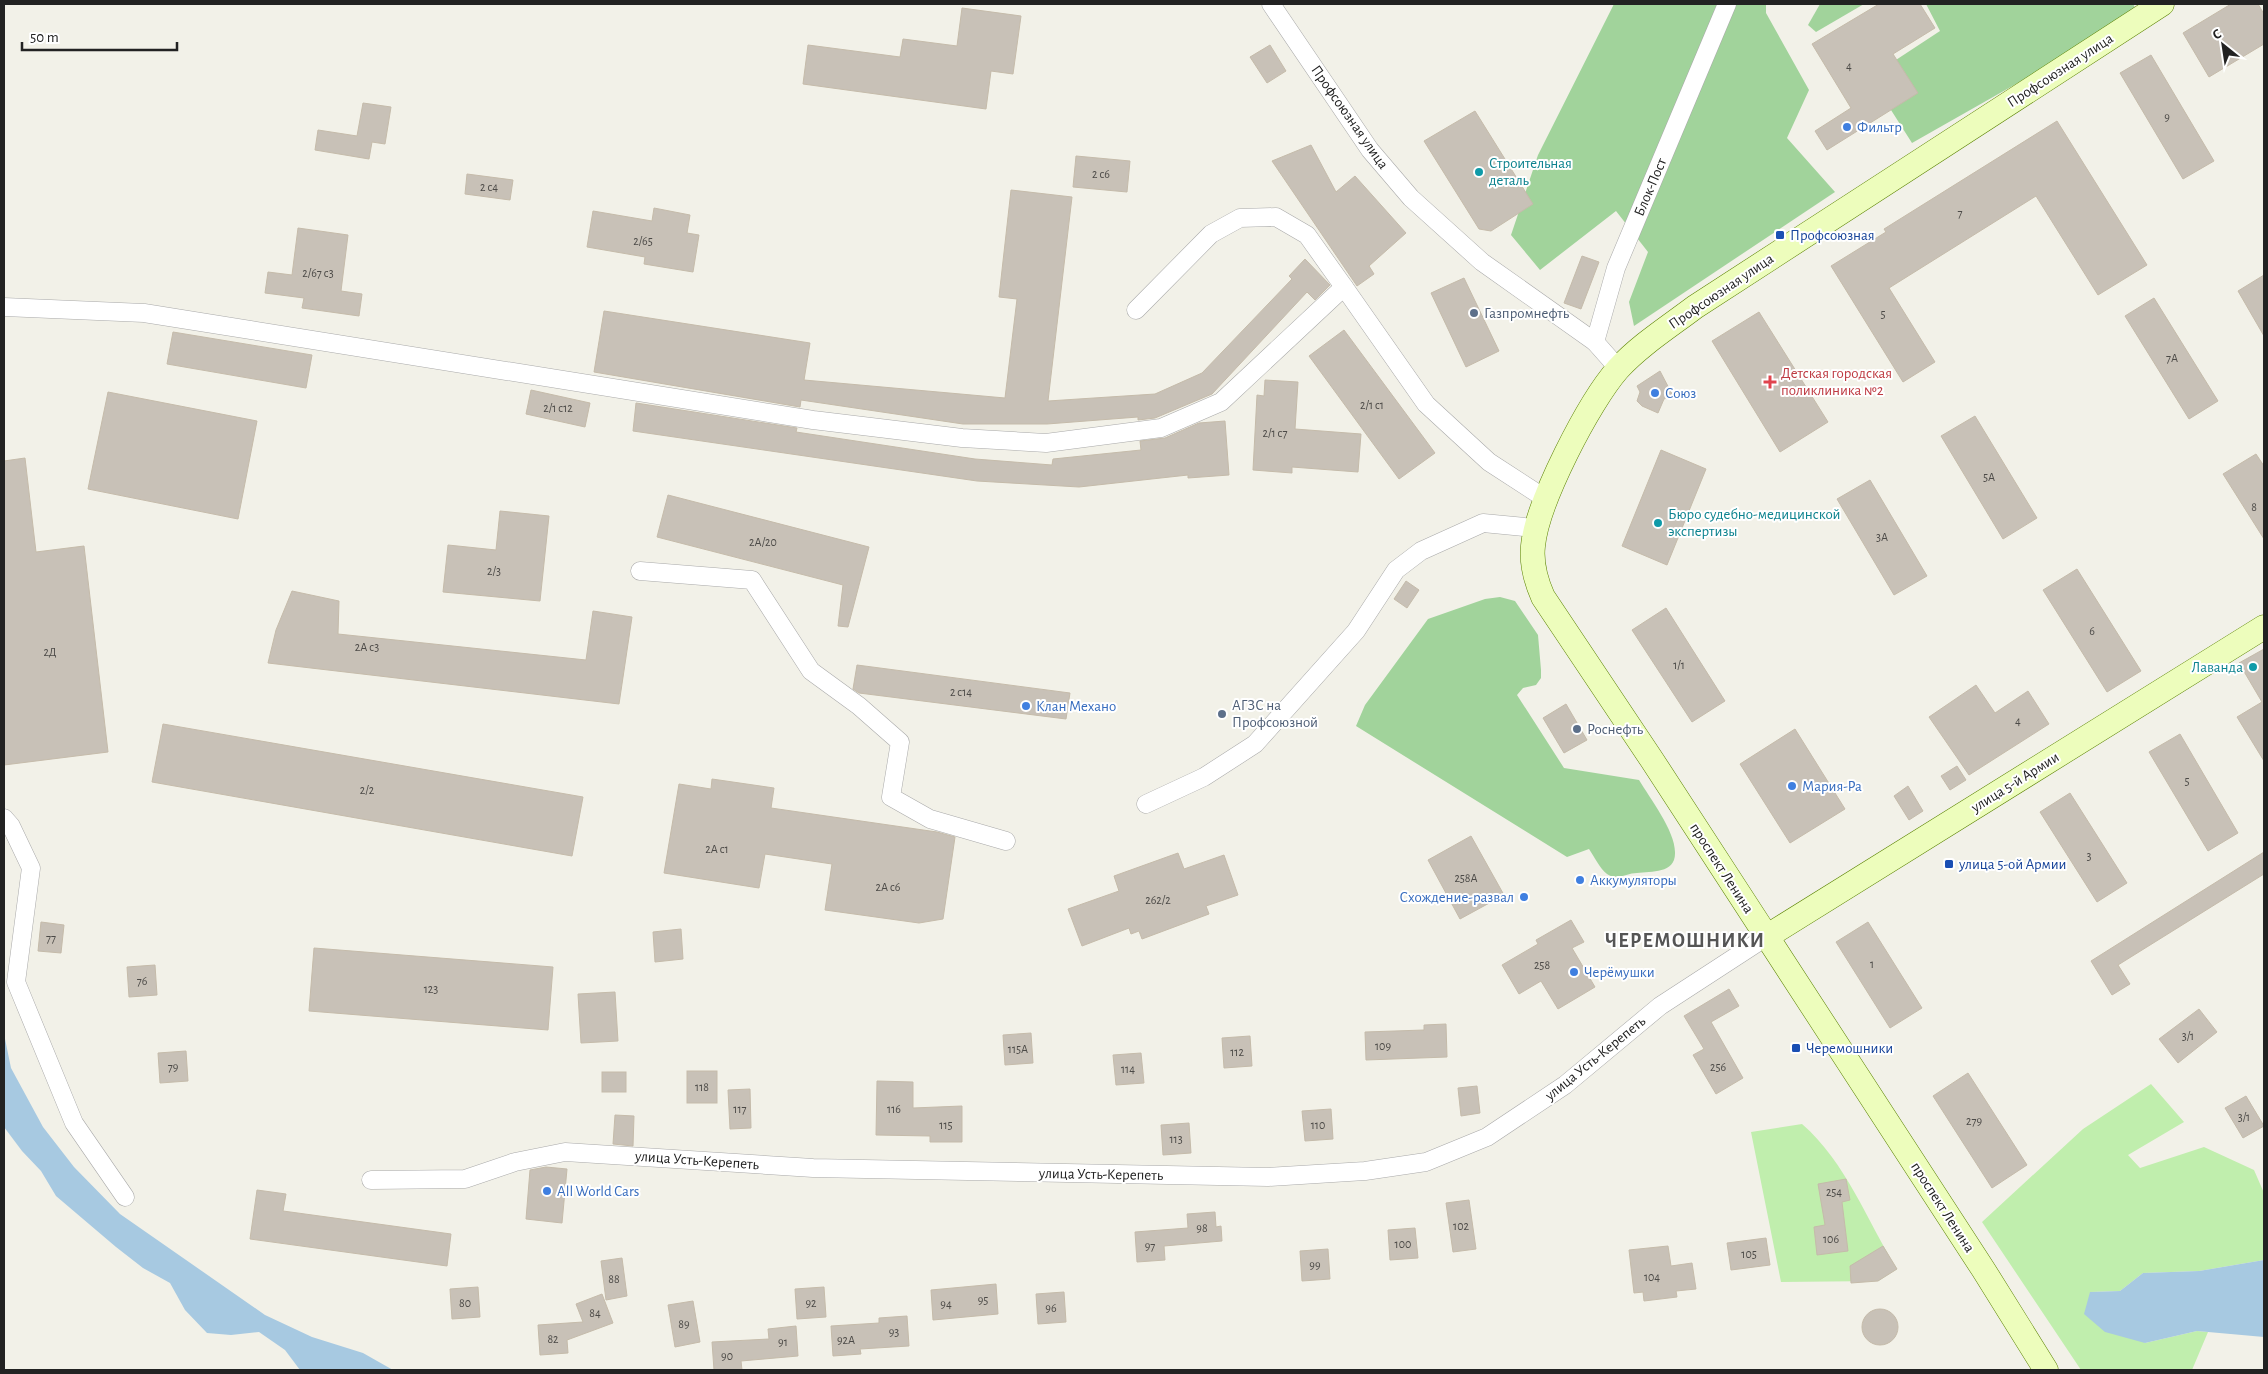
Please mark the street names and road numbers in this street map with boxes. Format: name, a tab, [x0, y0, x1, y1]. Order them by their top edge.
street label: Профсоюзная улица	[2005, 31, 2116, 110]
street label: Профсоюзная улица	[1308, 63, 1391, 172]
street label: Блок-Пост	[1632, 155, 1670, 218]
street label: Профсоюзная улица	[1666, 251, 1777, 332]
street label: улица 5-й Армии	[1968, 749, 2062, 816]
street label: проспект Ленина	[1687, 821, 1756, 916]
street label: улица Усть-Керепеть	[1542, 1013, 1649, 1104]
street label: улица Усть-Керепеть	[633, 1149, 760, 1172]
street label: проспект Ленина	[1908, 1160, 1977, 1255]
street label: улица Усть-Керепеть	[1038, 1166, 1164, 1183]

